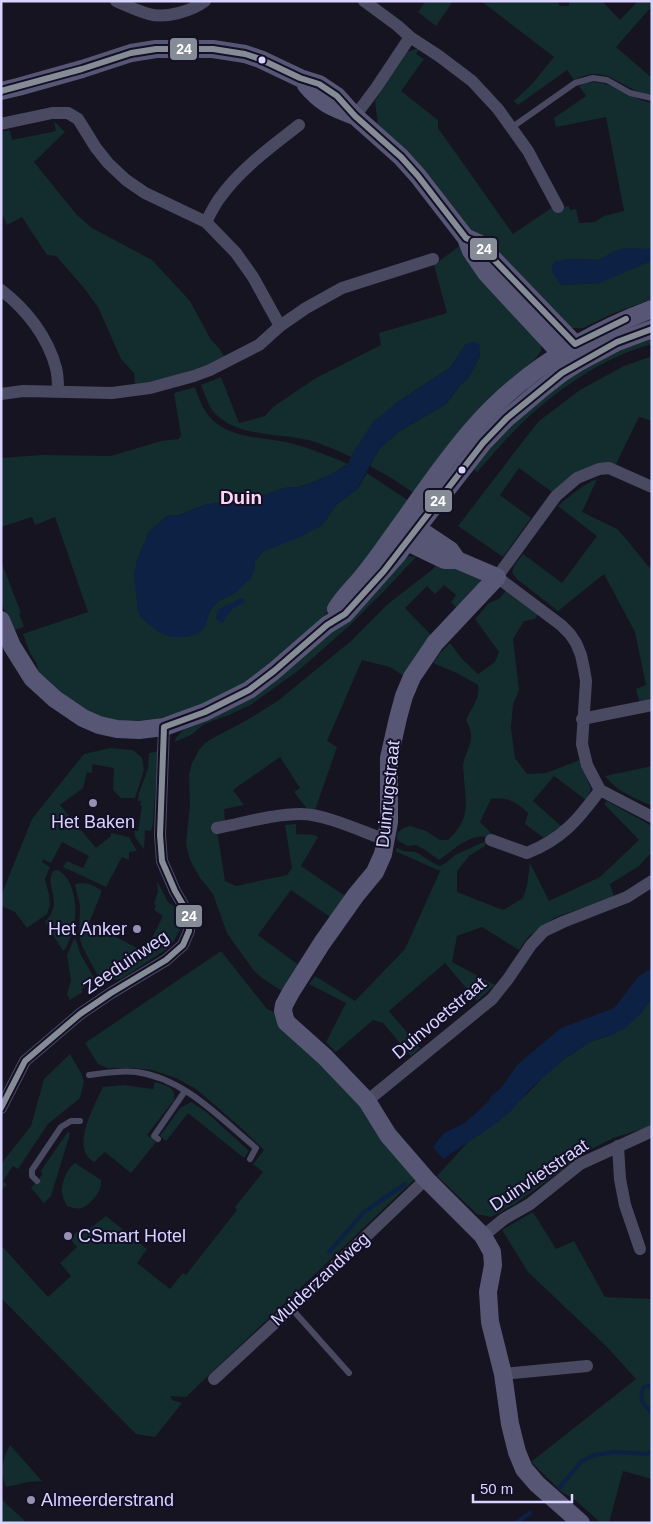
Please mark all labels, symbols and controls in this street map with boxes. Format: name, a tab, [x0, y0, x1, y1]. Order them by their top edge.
line badge: 24	[169, 37, 198, 61]
text: 24	[176, 41, 192, 57]
unlabelled marker	[257, 55, 267, 65]
line badge: 24	[469, 237, 498, 261]
text: 24	[476, 241, 492, 257]
unlabelled marker	[457, 465, 467, 475]
district label: Duin	[220, 487, 262, 508]
line badge: 24	[424, 489, 453, 513]
text: 24	[430, 493, 446, 509]
street label: Duinrugstraat	[372, 739, 404, 849]
marker: Het Baken	[87, 797, 99, 809]
place label: Het Baken	[51, 812, 135, 832]
line badge: 24	[175, 904, 203, 928]
text: 24	[181, 908, 197, 924]
place label: Het Anker	[48, 919, 127, 939]
marker: Het Anker	[131, 923, 143, 935]
street label: Zeeduinweg	[80, 926, 172, 998]
street label: Duinvoetstraat	[388, 973, 490, 1063]
street label: Duinvlietstraat	[486, 1135, 592, 1215]
place label: CSmart Hotel	[78, 1226, 186, 1246]
street label: Muiderzandweg	[267, 1228, 373, 1330]
marker: CSmart Hotel	[62, 1230, 74, 1242]
scale bar	[473, 1472, 572, 1504]
text: 50 m	[480, 1480, 513, 1497]
place label: Almeerderstrand	[41, 1490, 174, 1510]
marker: Almeerderstrand	[25, 1494, 37, 1506]

